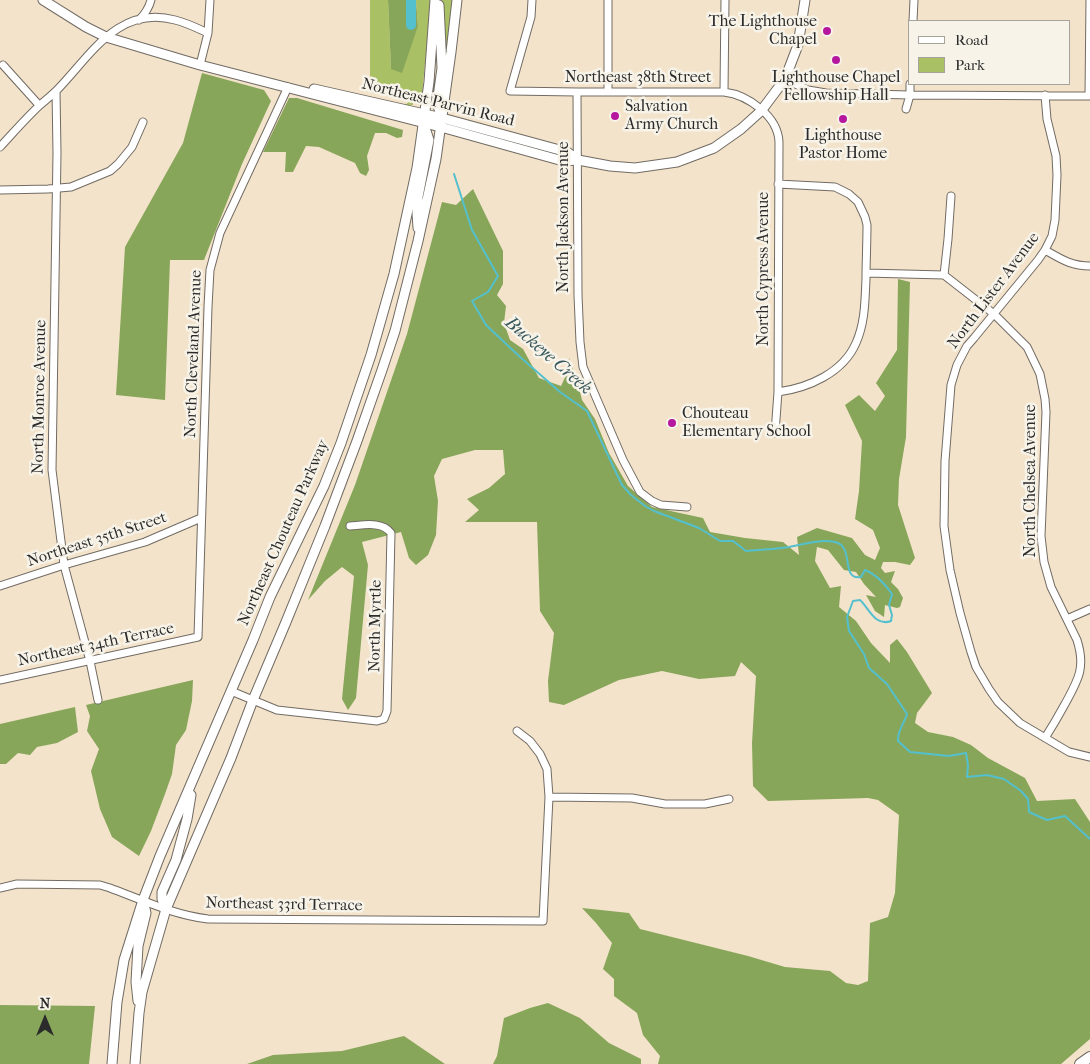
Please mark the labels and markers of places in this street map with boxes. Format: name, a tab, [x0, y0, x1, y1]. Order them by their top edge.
place label: The Lighthouse Chapel	[708, 12, 817, 50]
marker: The Lighthouse Chapel	[821, 25, 833, 37]
marker: Lighthouse Chapel Fellowship Hall	[830, 54, 842, 66]
place label: Lighthouse Chapel Fellowship Hall	[772, 68, 900, 106]
place label: Salvation Army Church	[625, 97, 718, 135]
marker: Salvation Army Church	[609, 110, 621, 122]
marker: Lighthouse Pastor Home	[837, 113, 849, 125]
place label: Lighthouse Pastor Home	[799, 126, 887, 164]
place label: Chouteau Elementary School	[682, 404, 811, 442]
marker: Chouteau Elementary School	[666, 417, 678, 429]

